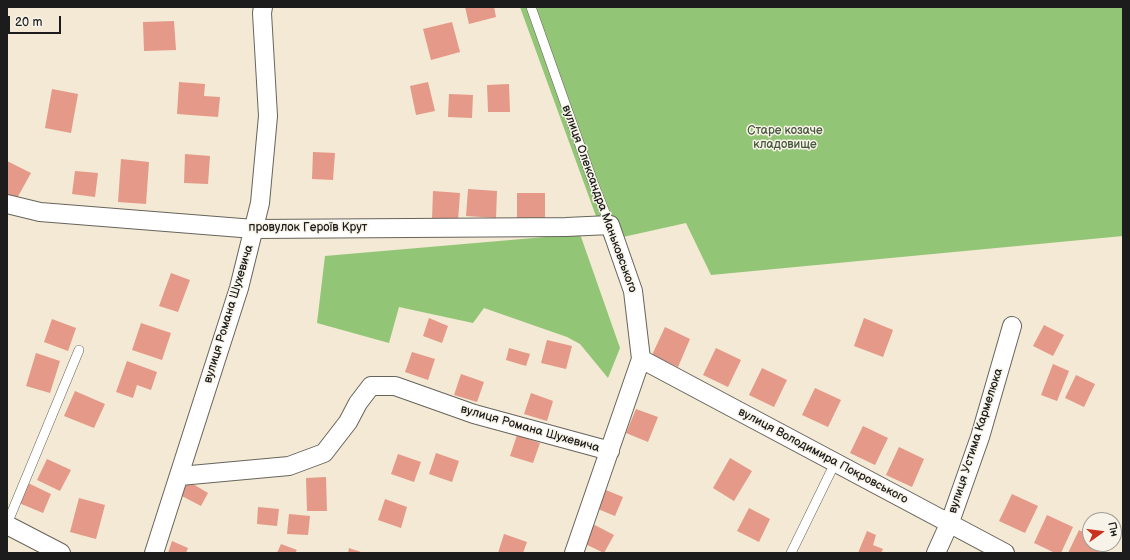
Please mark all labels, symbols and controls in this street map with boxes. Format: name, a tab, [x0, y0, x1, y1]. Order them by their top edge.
scale bar	[10, 8, 63, 34]
text: 20 m	[15, 15, 42, 30]
street label: вулиця Олександра Маньковського	[558, 103, 640, 295]
park label: Старе козаче кладовище	[747, 124, 823, 152]
street label: провулок Героїв Крут	[249, 221, 367, 235]
street label: вулиця Романа Шухевича	[201, 243, 257, 385]
street label: вулиця Устима Кармелюка	[946, 367, 1006, 515]
street label: вулиця Романа Шухевича	[459, 402, 601, 456]
street label: вулиця Володимира Покровського	[736, 405, 910, 507]
north arrow	[1082, 512, 1122, 552]
text: Пн	[1105, 521, 1121, 538]

